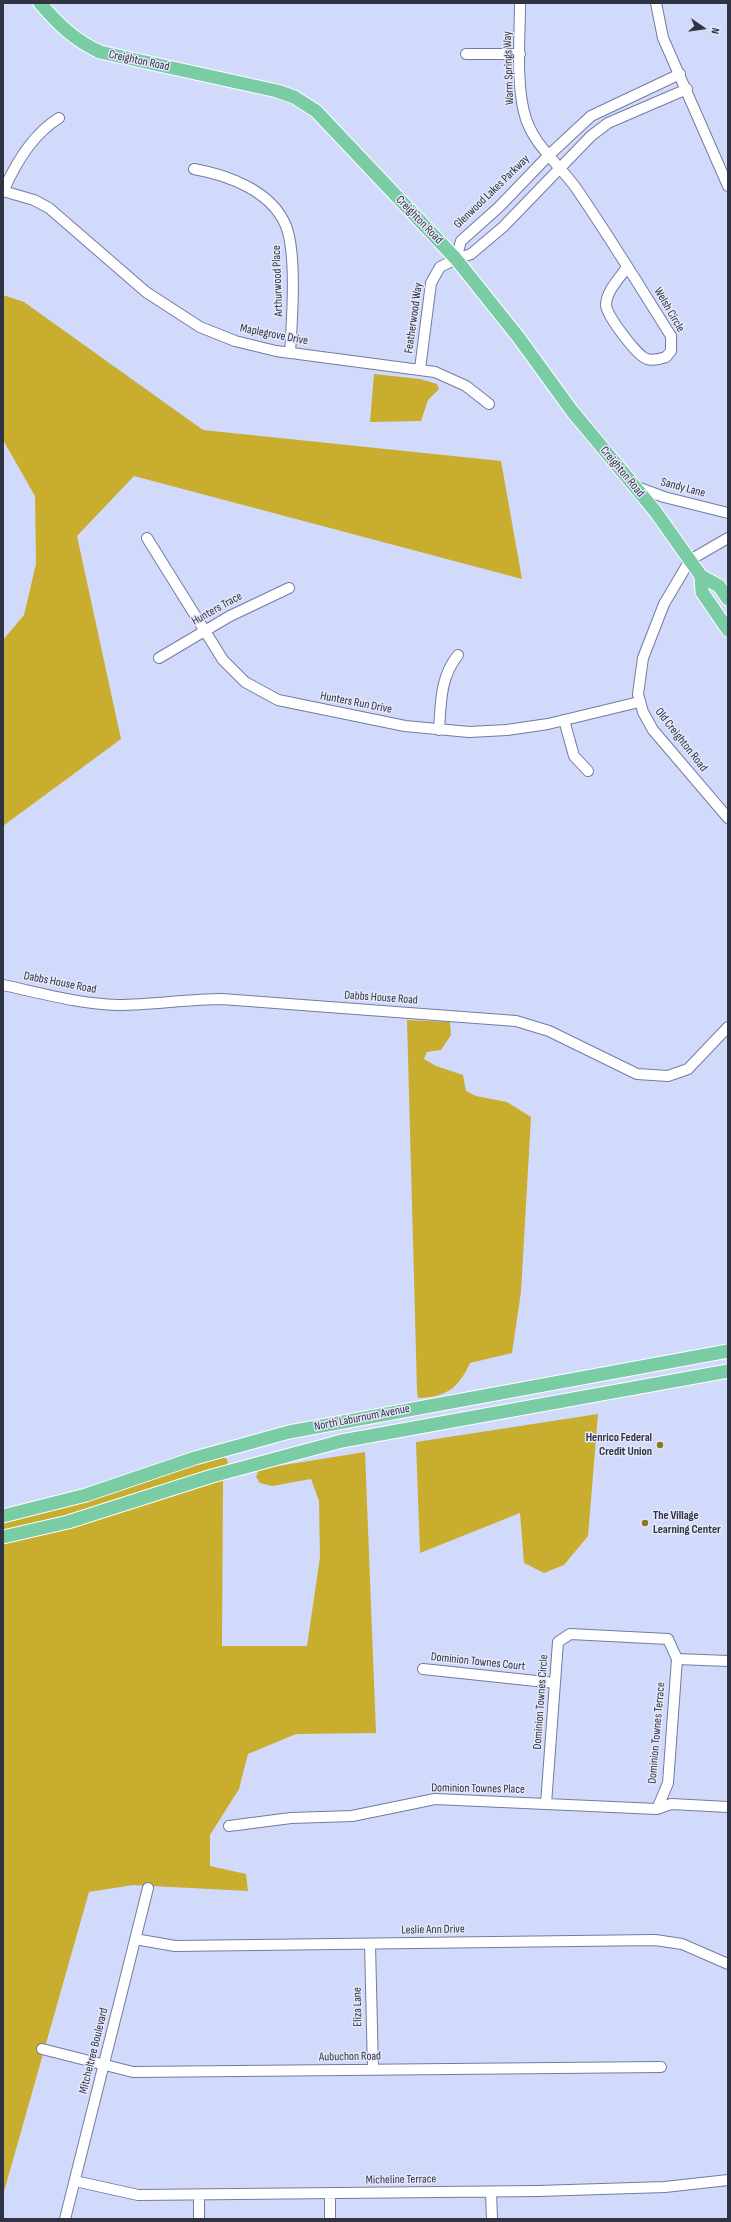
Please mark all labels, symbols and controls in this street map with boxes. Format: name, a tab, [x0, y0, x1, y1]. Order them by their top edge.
north arrow	[683, 8, 723, 48]
text: N	[708, 26, 722, 35]
street label: Warm Springs Way	[501, 31, 517, 105]
street label: Creighton Road	[107, 48, 171, 74]
street label: Glenwood Lakes Parkway	[451, 152, 533, 232]
street label: Creighton Road	[392, 193, 446, 247]
street label: Arthurwood Place	[270, 245, 286, 317]
street label: Featherwood Way	[402, 282, 426, 354]
street label: Welsh Circle	[650, 285, 688, 335]
street label: Maplegrove Drive	[239, 321, 309, 349]
street label: Creighton Road	[597, 444, 647, 500]
street label: Sandy Lane	[659, 475, 707, 501]
street label: Hunters Trace	[189, 589, 245, 629]
street label: Hunters Run Drive	[319, 689, 393, 717]
street label: Old Creighton Road	[652, 705, 710, 775]
street label: Dabbs House Road	[22, 969, 98, 997]
street label: Dabbs House Road	[344, 988, 418, 1008]
street label: North Laburnum Avenue	[313, 1402, 411, 1434]
place label: Henrico Federal Credit Union	[586, 1431, 652, 1459]
marker: Henrico Federal Credit Union	[655, 1440, 665, 1450]
place label: The Village Learning Center	[653, 1509, 721, 1537]
marker: The Village Learning Center	[640, 1518, 650, 1528]
street label: Dominion Townes Court	[430, 1650, 526, 1674]
street label: Dominion Townes Circle	[530, 1654, 552, 1750]
street label: Dominion Townes Terrace	[645, 1682, 669, 1784]
street label: Dominion Townes Place	[431, 1781, 525, 1797]
street label: Leslie Ann Drive	[401, 1922, 465, 1938]
street label: Eliza Lane	[350, 1987, 366, 2027]
street label: Mitcheltree Boulevard	[76, 2007, 112, 2095]
street label: Aubuchon Road	[319, 2049, 381, 2065]
street label: Micheline Terrace	[366, 2172, 436, 2188]

